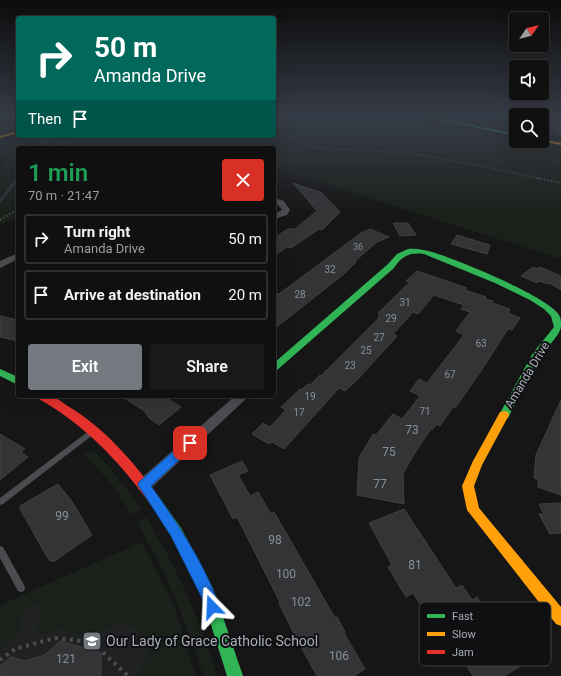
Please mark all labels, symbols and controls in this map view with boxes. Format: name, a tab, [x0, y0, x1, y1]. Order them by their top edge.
north arrow	[509, 12, 549, 52]
map controls	[509, 12, 549, 148]
text: 50 m	[94, 31, 157, 64]
icon: right	[28, 32, 80, 84]
button: sound	[509, 60, 549, 100]
text: Amanda Drive	[94, 65, 206, 86]
icon: arrive	[69, 108, 91, 130]
button: search	[509, 108, 549, 148]
text: Then	[28, 110, 61, 128]
text: 1 min	[28, 159, 88, 187]
button: close	[222, 159, 264, 201]
text: 70 m · 21:47	[28, 188, 99, 203]
text: Turn right	[64, 223, 130, 241]
icon: right	[30, 228, 52, 250]
text: 50 m	[228, 230, 262, 248]
text: Amanda Drive	[64, 241, 145, 256]
house number: 36	[353, 242, 363, 252]
house number: 32	[324, 264, 336, 275]
icon: arrive	[30, 284, 52, 306]
text: Arrive at destination	[64, 286, 201, 304]
text: 20 m	[228, 286, 262, 304]
house number: 28	[294, 289, 306, 300]
house number: 31	[399, 297, 411, 308]
house number: 29	[385, 313, 397, 324]
house number: 27	[373, 332, 385, 343]
house number: 63	[475, 338, 487, 349]
street label: Amanda Drive	[502, 339, 552, 411]
button: Exit	[28, 344, 142, 390]
button: Share	[150, 344, 264, 390]
house number: 25	[360, 345, 372, 356]
house number: 23	[344, 360, 356, 371]
house number: 67	[444, 369, 456, 380]
house number: 19	[304, 391, 316, 402]
house number: 71	[419, 406, 431, 417]
house number: 17	[293, 407, 305, 418]
house number: 73	[405, 423, 419, 437]
pin	[173, 426, 207, 460]
icon: arrive	[179, 432, 201, 454]
house number: 75	[382, 445, 396, 459]
house number: 77	[373, 477, 387, 491]
house number: 99	[55, 509, 69, 523]
house number: 98	[268, 533, 282, 547]
house number: 81	[408, 558, 422, 572]
house number: 100	[276, 567, 296, 581]
position arrow	[191, 586, 233, 628]
house number: 102	[291, 595, 311, 609]
legend	[419, 602, 551, 666]
text: Fast	[452, 610, 474, 623]
text: Slow	[452, 628, 476, 641]
school or university icon: Our Lady of Grace Catholic School	[81, 630, 103, 652]
place label: Our Lady of Grace Catholic School	[106, 633, 318, 649]
text: Jam	[452, 646, 474, 659]
house number: 106	[329, 649, 349, 663]
house number: 121	[56, 652, 76, 666]

